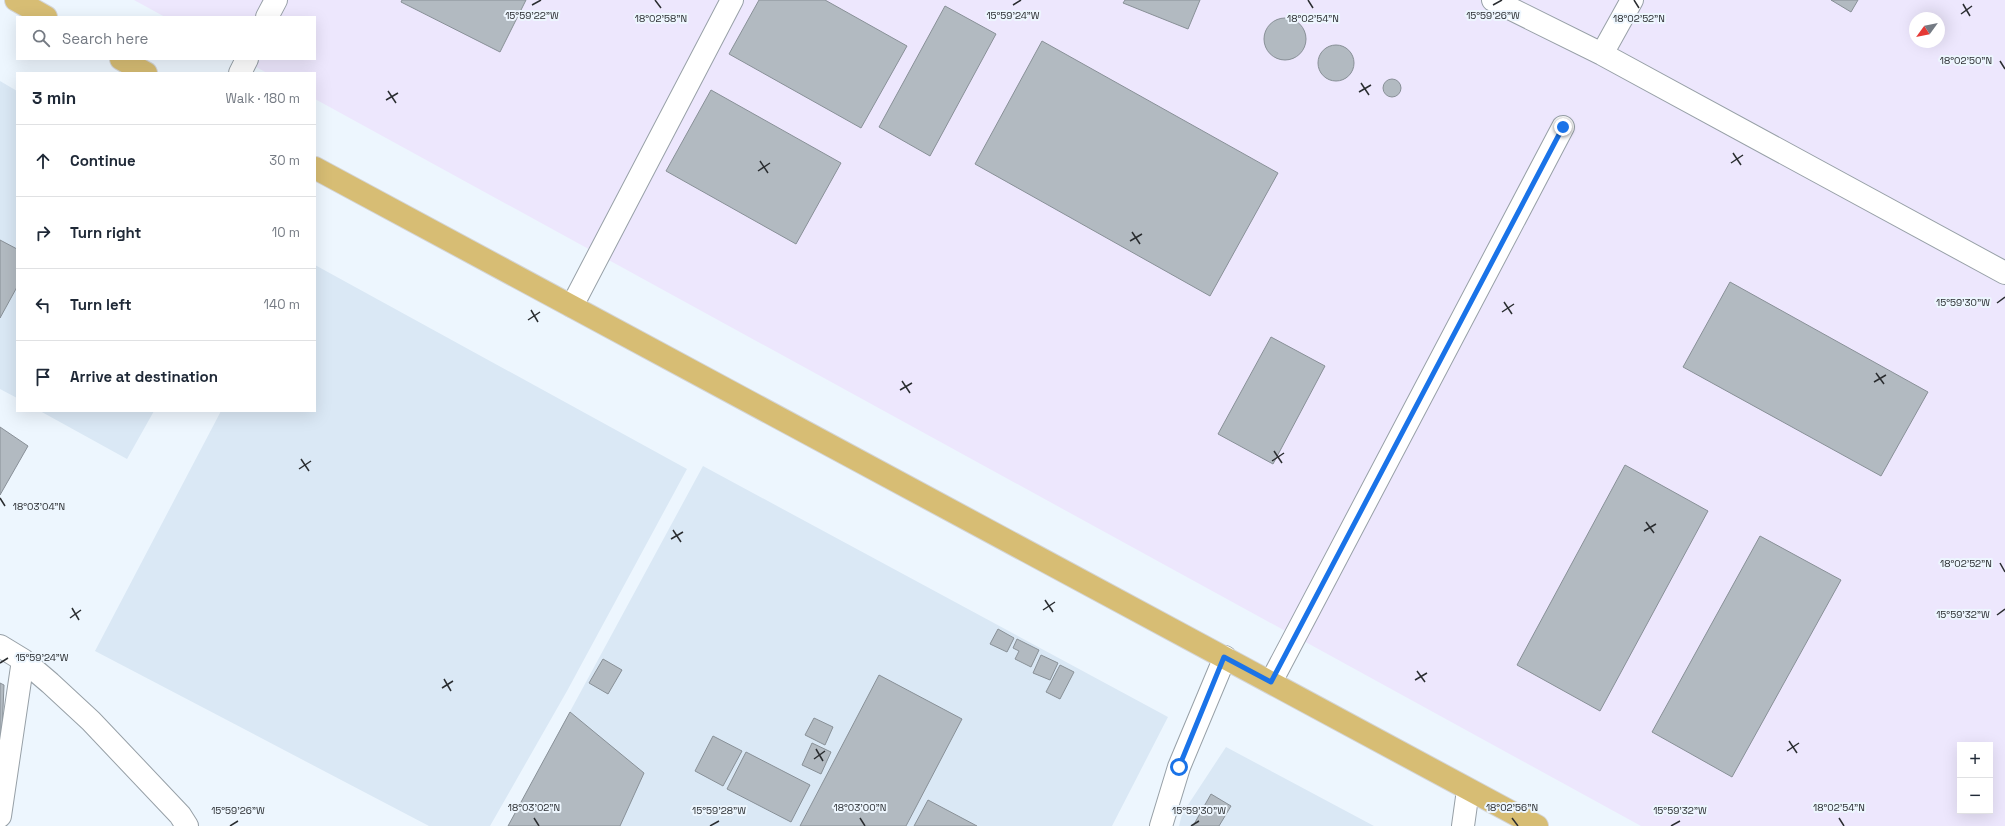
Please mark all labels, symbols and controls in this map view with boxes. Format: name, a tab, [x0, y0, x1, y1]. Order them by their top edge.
text: 15°59'22"W	[505, 9, 559, 22]
text: 15°59'24"W	[986, 9, 1040, 22]
text: 15°59'26"W	[1466, 9, 1520, 22]
text: 18°02'58"N	[635, 12, 687, 25]
text: 18°02'54"N	[1287, 12, 1339, 25]
text: 18°02'52"N	[1613, 12, 1665, 25]
north arrow	[1909, 12, 1945, 48]
search box	[16, 16, 316, 60]
icon: search	[30, 27, 52, 49]
text: Search here	[62, 29, 148, 48]
text: 18°02'50"N	[1940, 54, 1992, 67]
text: 3 min	[32, 87, 76, 109]
text: Walk · 180 m	[226, 90, 300, 107]
route end	[1554, 118, 1572, 136]
icon: ahead	[32, 150, 54, 172]
text: Continue	[70, 151, 136, 170]
text: 30 m	[269, 152, 300, 169]
icon: right	[32, 222, 54, 244]
text: Turn right	[70, 223, 141, 242]
text: 10 m	[272, 224, 300, 241]
icon: left	[32, 294, 54, 316]
text: Turn left	[70, 295, 132, 314]
text: 140 m	[264, 296, 300, 313]
text: 15°59'30"W	[1936, 296, 1990, 309]
icon: arrive	[32, 366, 54, 388]
text: Arrive at destination	[70, 367, 218, 386]
text: 18°03'04"N	[13, 500, 65, 513]
text: 18°02'52"N	[1940, 557, 1992, 570]
text: 15°59'32"W	[1936, 608, 1990, 621]
text: 15°59'24"W	[15, 651, 69, 664]
map controls	[1957, 742, 1993, 814]
button: +	[1957, 742, 1993, 778]
route start	[1170, 758, 1188, 776]
button: −	[1957, 778, 1993, 814]
text: 18°03'02"N	[508, 801, 560, 814]
text: 18°03'00"N	[834, 801, 886, 814]
text: 18°02'56"N	[1486, 801, 1538, 814]
text: 18°02'54"N	[1813, 801, 1865, 814]
text: 15°59'26"W	[211, 804, 265, 817]
text: 15°59'28"W	[692, 804, 746, 817]
text: 15°59'30"W	[1172, 804, 1226, 817]
text: 15°59'32"W	[1653, 804, 1707, 817]

